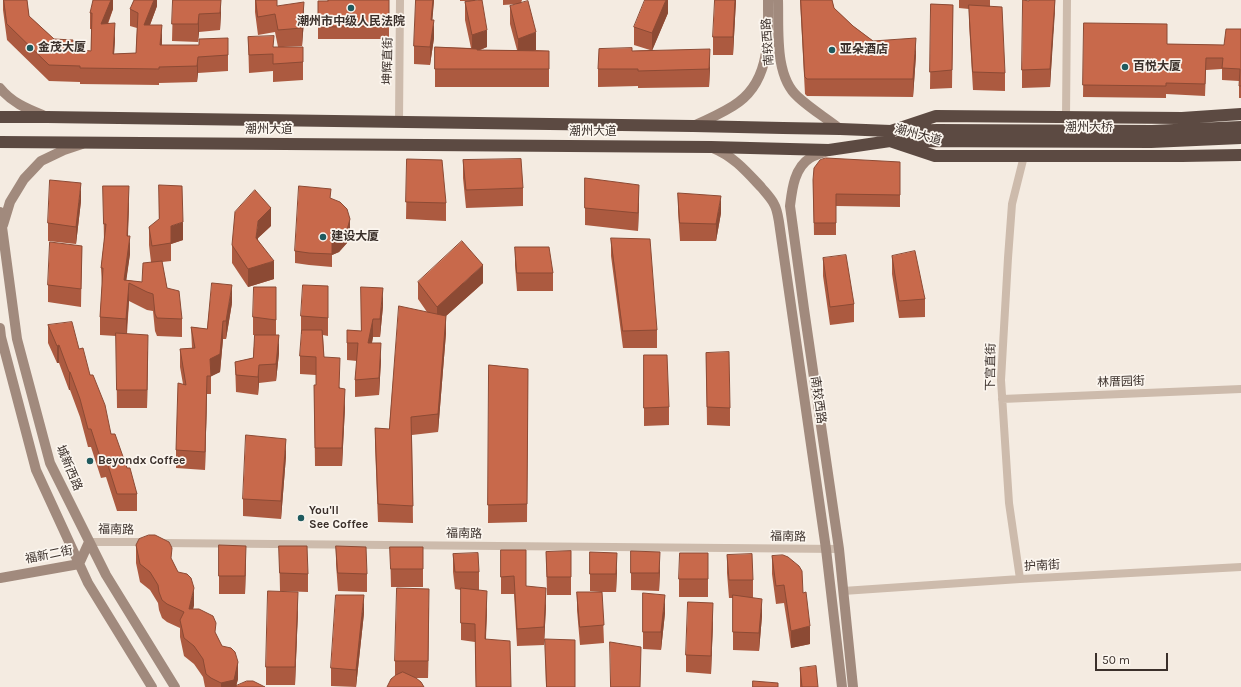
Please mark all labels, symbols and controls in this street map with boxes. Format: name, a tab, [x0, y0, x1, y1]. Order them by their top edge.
marker: 潮州市中级人民法院	[346, 3, 356, 13]
place label: 潮州市中级人民法院	[297, 15, 405, 29]
street label: 南较西路	[759, 18, 777, 66]
street label: 坤辉直街	[380, 37, 396, 85]
place label: 金茂大厦	[38, 41, 86, 55]
marker: 金茂大厦	[25, 43, 35, 53]
place label: 亚朵酒店	[840, 43, 888, 57]
marker: 亚朵酒店	[827, 45, 837, 55]
place label: 百悦大厦	[1133, 60, 1181, 74]
marker: 百悦大厦	[1120, 62, 1130, 72]
street label: 潮州大桥	[1065, 121, 1113, 135]
street label: 潮州大道	[893, 122, 943, 148]
street label: 潮州大道	[245, 123, 293, 137]
street label: 潮州大道	[569, 125, 617, 139]
place label: 建设大厦	[331, 230, 379, 244]
marker: 建设大厦	[318, 232, 328, 242]
street label: 下宫直街	[983, 343, 999, 391]
street label: 林厝园街	[1097, 374, 1145, 390]
street label: 南较西路	[808, 375, 828, 425]
street label: 城新西路	[53, 443, 85, 493]
place label: Beyondx Coffee	[98, 454, 185, 468]
marker: Beyondx Coffee	[85, 456, 95, 466]
place label: You'll See Coffee	[309, 504, 368, 532]
marker: You'll See Coffee	[296, 513, 306, 523]
street label: 福南路	[98, 522, 134, 538]
street label: 福南路	[446, 526, 482, 542]
street label: 福南路	[770, 529, 806, 545]
street label: 福新二街	[24, 543, 74, 567]
street label: 护南街	[1024, 558, 1060, 574]
scale bar	[1097, 645, 1170, 671]
text: 50 m	[1102, 653, 1130, 667]

